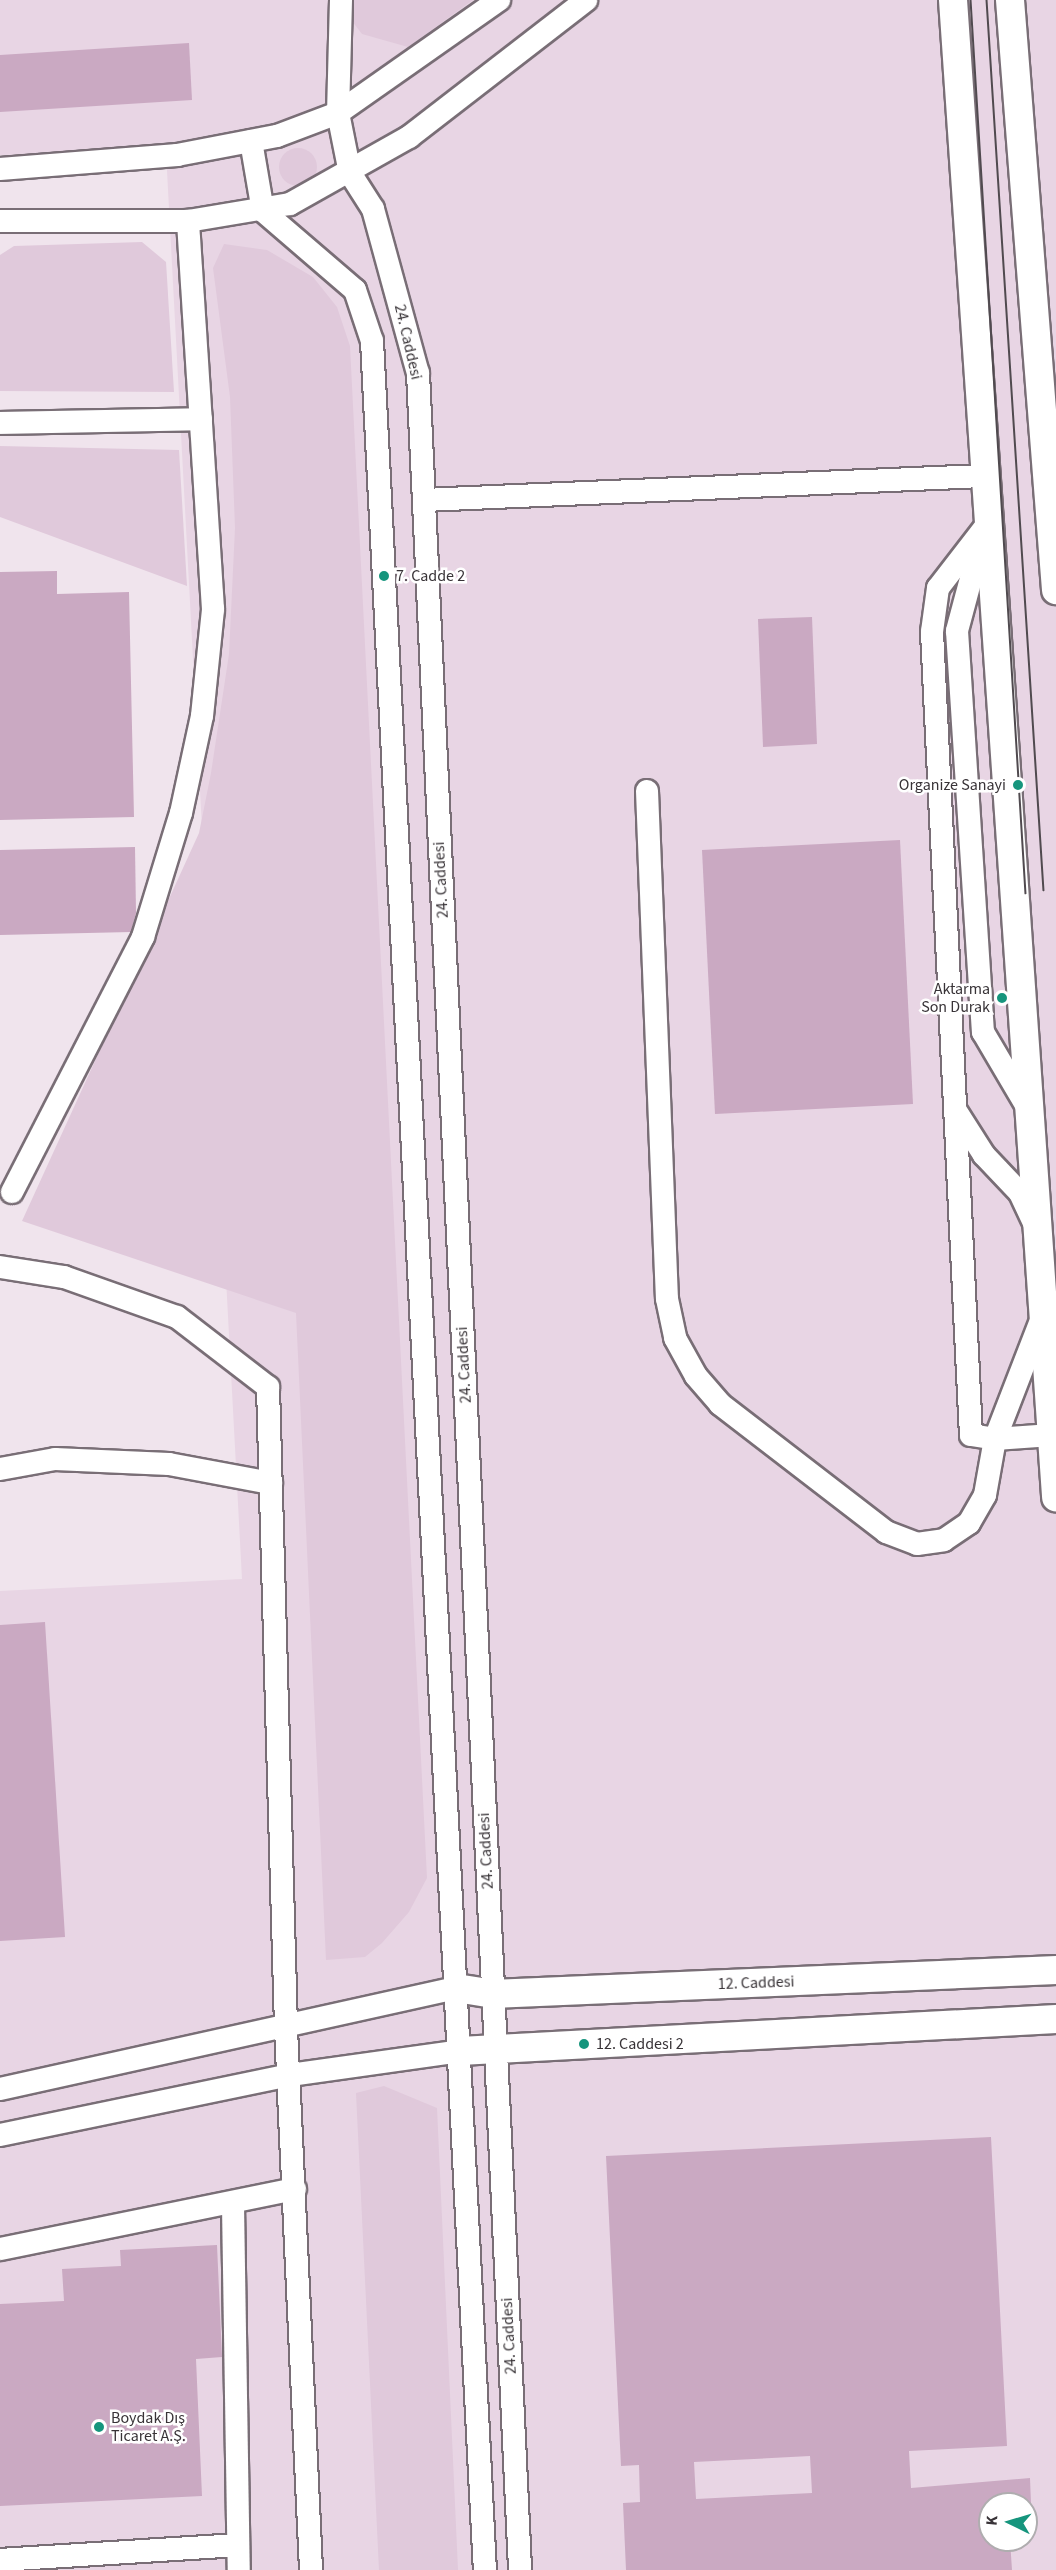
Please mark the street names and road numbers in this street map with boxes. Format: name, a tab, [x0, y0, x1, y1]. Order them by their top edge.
street label: 24. Caddesi	[390, 303, 426, 381]
street label: 24. Caddesi	[429, 841, 453, 919]
street label: 24. Caddesi	[452, 1326, 476, 1404]
street label: 24. Caddesi	[474, 1812, 498, 1890]
street label: 12. Caddesi	[717, 1972, 795, 1994]
street label: 24. Caddesi	[497, 2297, 521, 2375]

